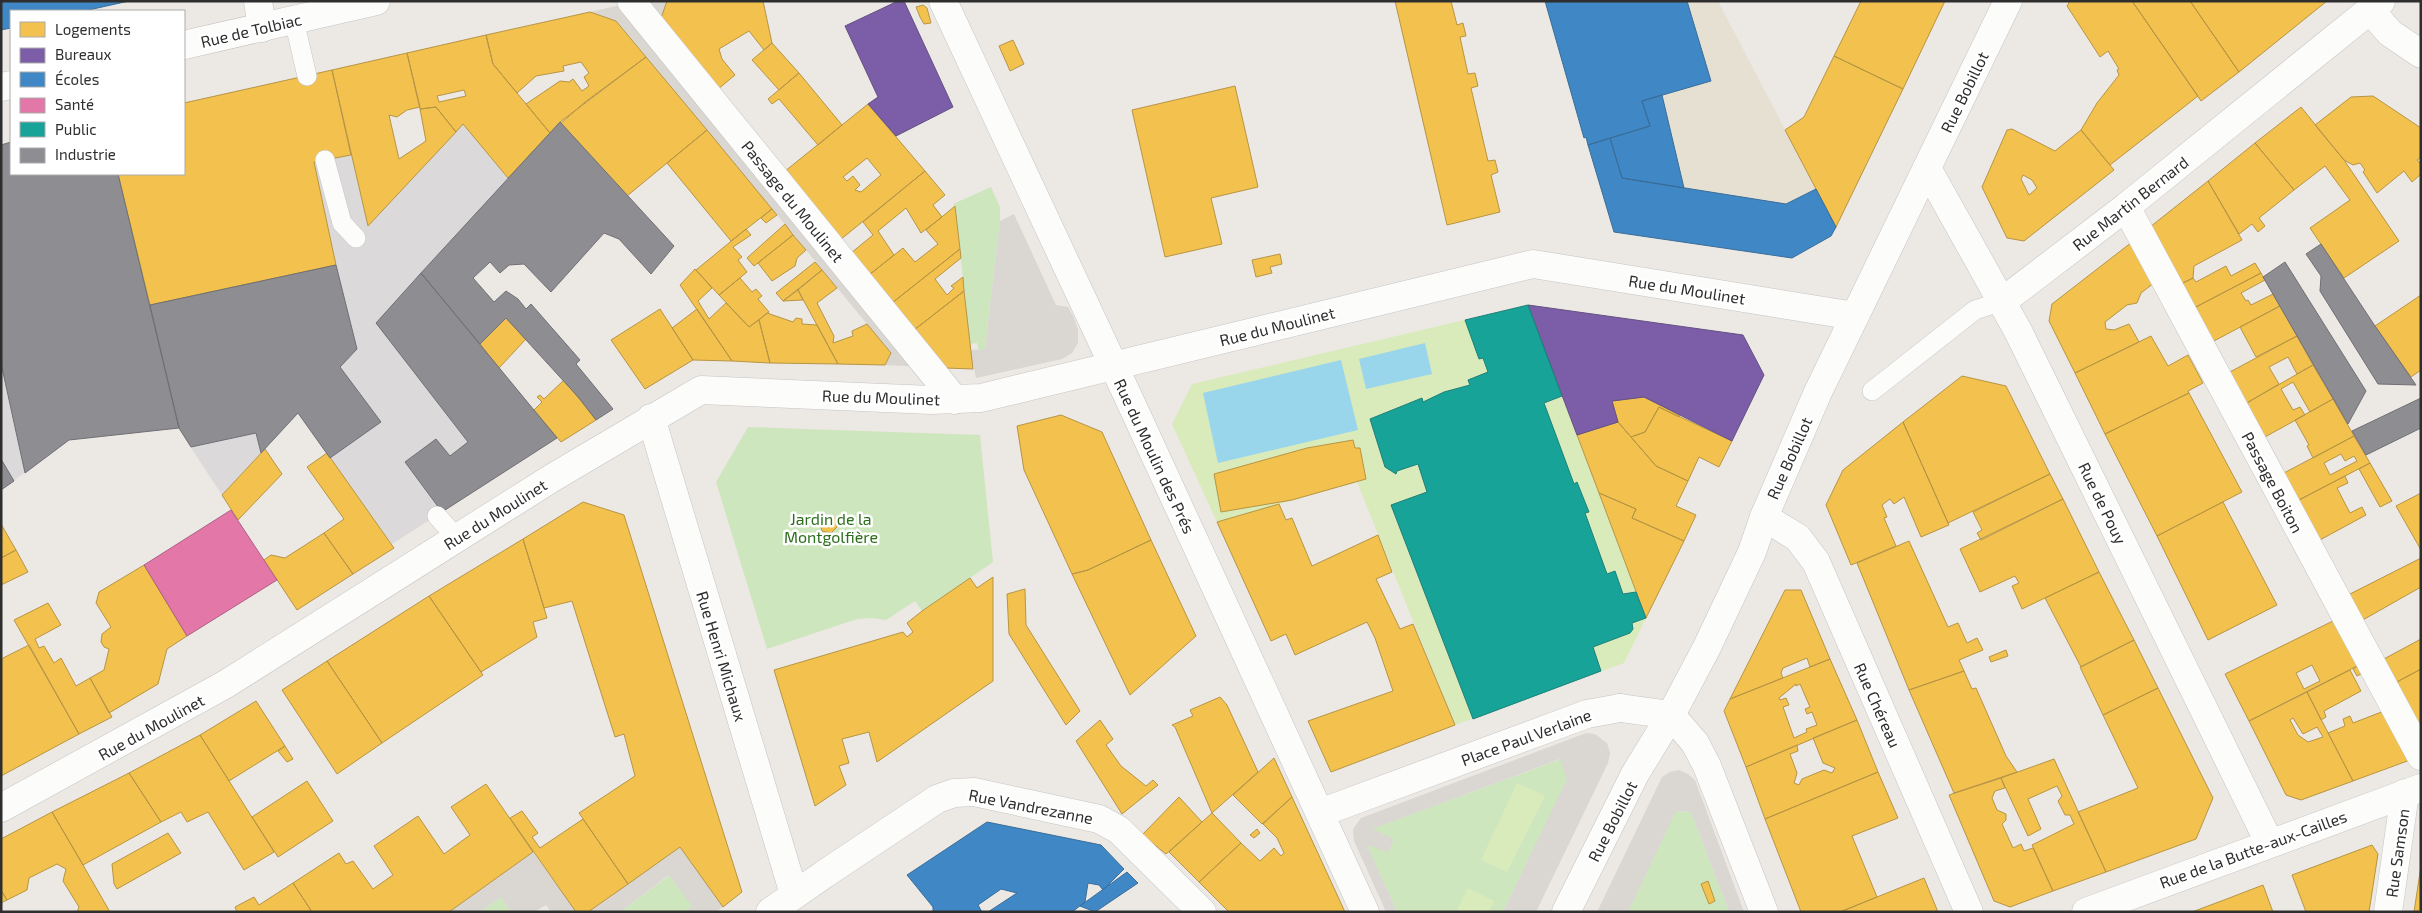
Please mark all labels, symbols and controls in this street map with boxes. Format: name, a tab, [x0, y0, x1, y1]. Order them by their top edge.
street label: Rue de Tolbiac	[199, 9, 304, 51]
legend	[10, 10, 185, 175]
text: Logements	[55, 20, 131, 38]
text: Bureaux	[55, 45, 112, 63]
street label: Rue Bobillot	[1936, 48, 1992, 136]
text: Écoles	[55, 70, 99, 88]
text: Santé	[55, 95, 94, 113]
text: Public	[55, 120, 96, 138]
street label: Passage du Moulinet	[738, 136, 848, 266]
text: Industrie	[55, 145, 116, 163]
street label: Rue Martin Bernard	[2068, 152, 2192, 254]
street label: Rue du Moulinet	[1627, 270, 1747, 308]
street label: Rue du Moulinet	[1217, 303, 1337, 349]
street label: Rue du Moulin des Prés	[1111, 376, 1199, 536]
street label: Rue du Moulinet	[822, 385, 940, 409]
street label: Rue Bobillot	[1762, 414, 1816, 502]
street label: Passage Boiton	[2238, 428, 2308, 536]
street label: Rue de Pouy	[2075, 459, 2131, 547]
street label: Rue du Moulinet	[440, 475, 550, 553]
park label: Jardin de la Montgolfière	[784, 509, 878, 546]
street label: Rue Henri Michaux	[693, 589, 751, 724]
street label: Rue Chéreau	[1851, 660, 1905, 750]
street label: Rue du Moulinet	[95, 690, 207, 764]
street label: Place Paul Verlaine	[1458, 705, 1594, 769]
street label: Rue Bobillot	[1584, 778, 1640, 864]
street label: Rue Vandrezanne	[967, 785, 1095, 827]
street label: Rue de la Butte-aux-Cailles	[2157, 806, 2349, 892]
street label: Rue Samson	[2381, 807, 2413, 899]

